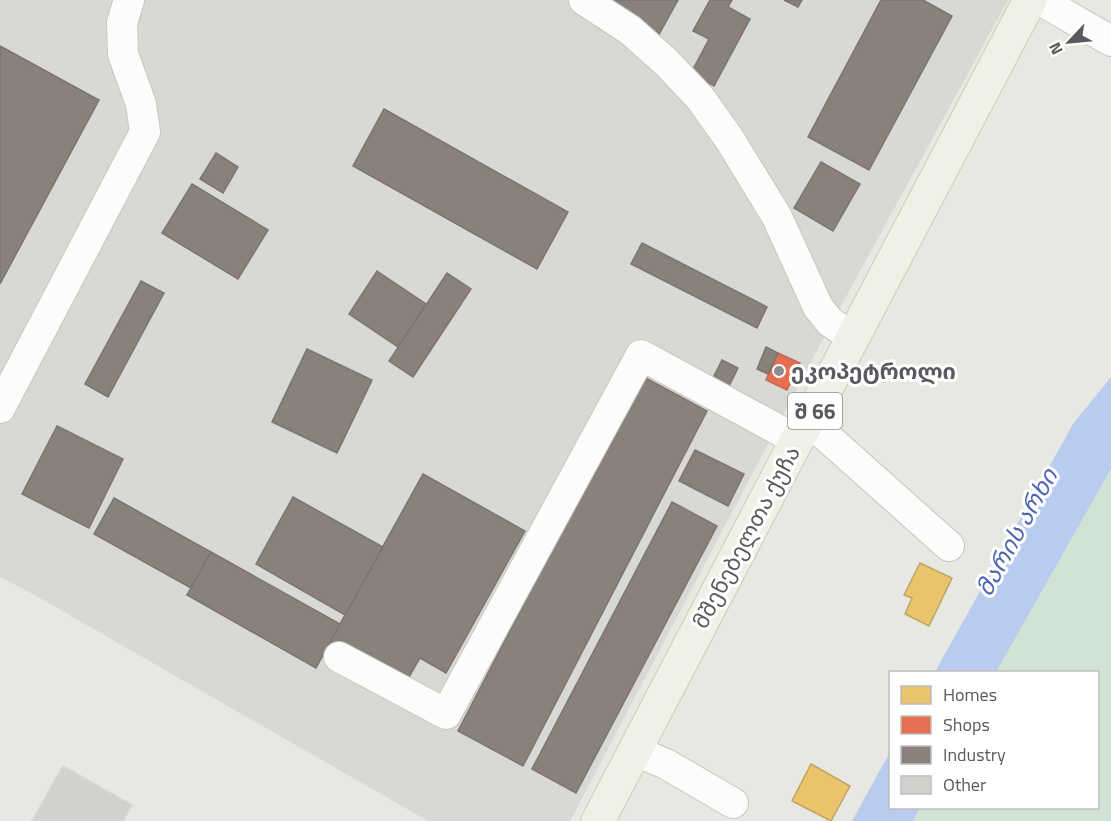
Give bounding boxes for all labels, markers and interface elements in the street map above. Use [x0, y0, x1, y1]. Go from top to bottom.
north arrow [1039, 12, 1099, 72]
text: N [1042, 38, 1069, 59]
place label: ეკოპეტროლი [791, 354, 956, 388]
marker: ეკოპეტროლი [772, 364, 786, 378]
road number: შ 66 [788, 393, 842, 429]
street label: მშენებელთა ქუჩა [683, 440, 809, 634]
water label: მარის არხი [966, 460, 1067, 602]
legend [889, 671, 1099, 809]
text: Homes [943, 681, 997, 708]
text: Shops [943, 711, 990, 738]
text: Industry [943, 741, 1006, 768]
text: Other [943, 771, 986, 798]

